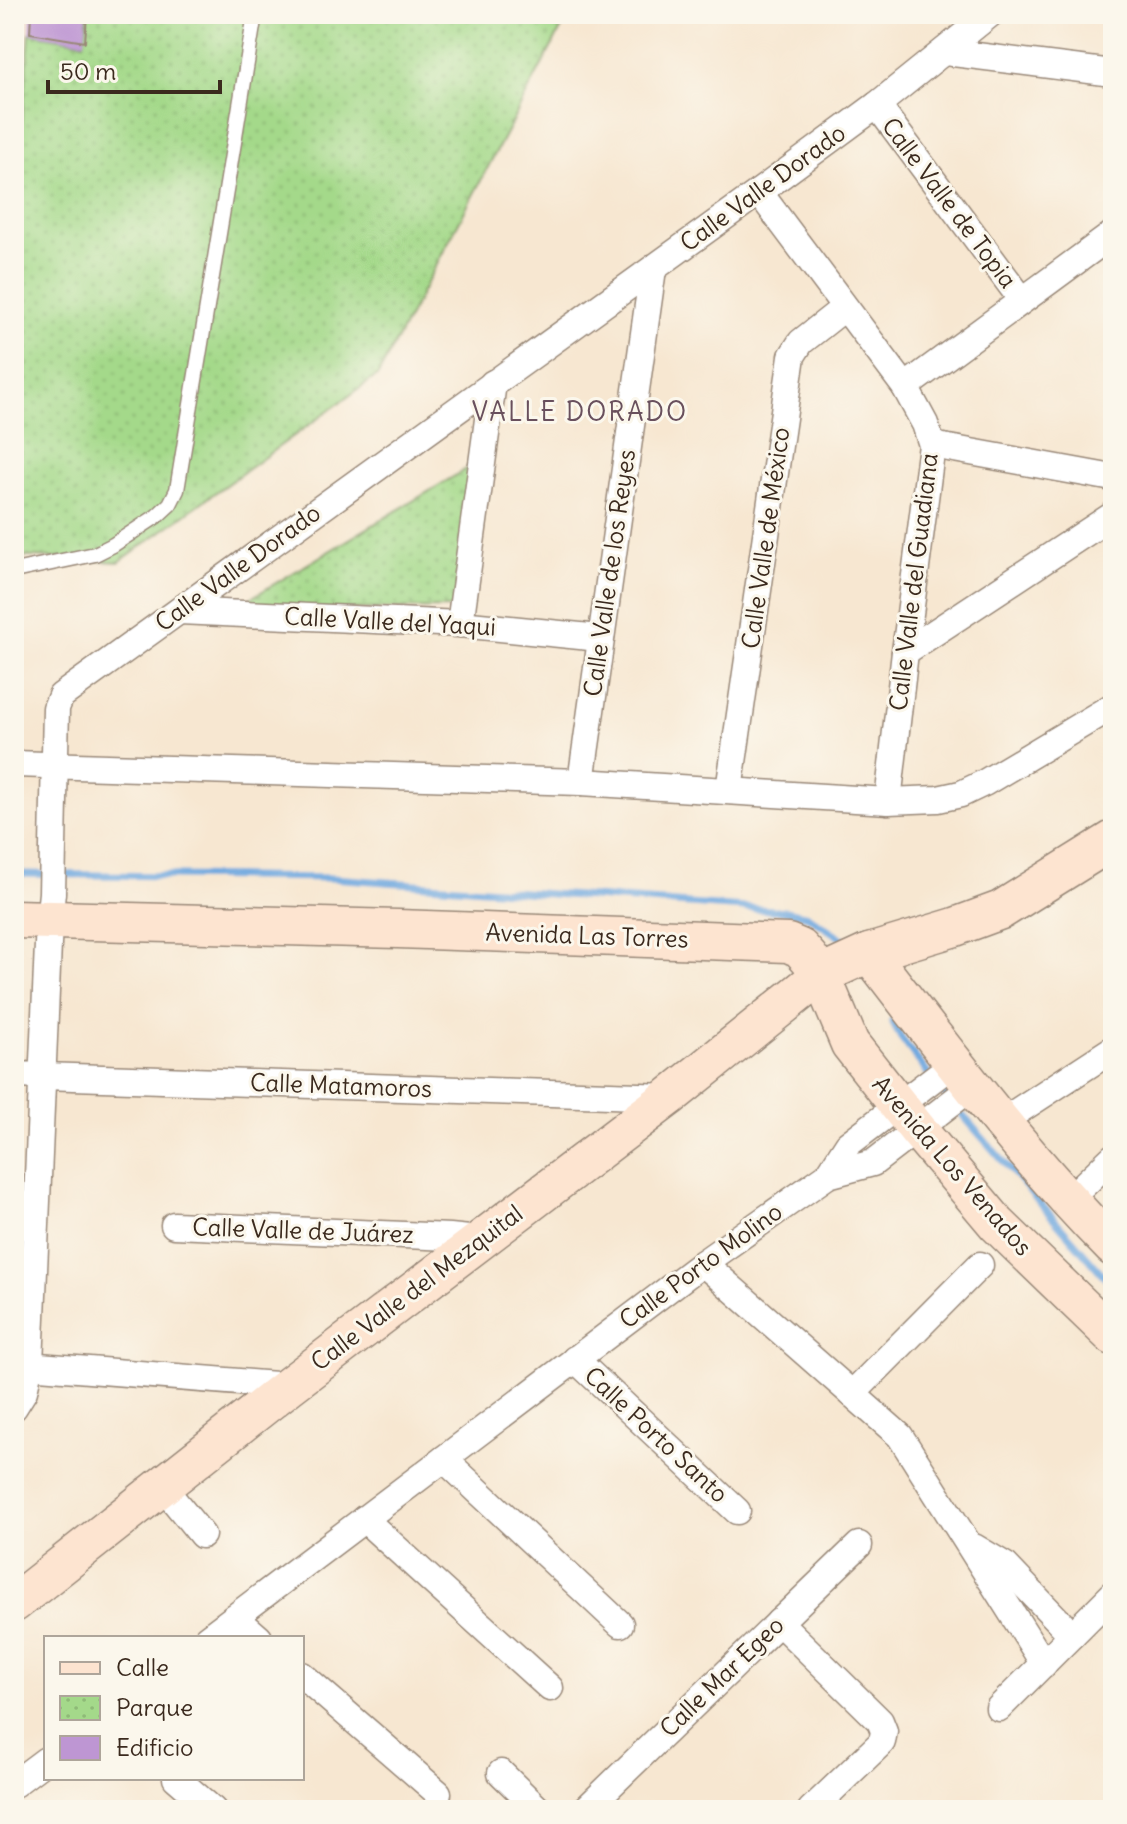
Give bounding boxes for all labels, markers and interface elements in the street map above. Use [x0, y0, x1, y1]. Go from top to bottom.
scale bar [48, 44, 220, 94]
text: 50 m [60, 56, 116, 86]
street label: Calle Valle de Topia [876, 111, 1024, 294]
street label: Calle Valle Dorado [674, 117, 851, 257]
district label: VALLE DORADO [472, 395, 688, 428]
street label: Calle Valle de México [735, 425, 795, 651]
street label: Calle Valle de los Reyes [577, 447, 641, 698]
street label: Calle Valle del Guadiana [882, 451, 944, 712]
street label: Calle Valle Dorado [149, 497, 326, 637]
street label: Calle Valle del Yaqui [284, 600, 497, 642]
street label: Avenida Las Torres [485, 916, 689, 954]
street label: Calle Matamoros [250, 1067, 433, 1103]
street label: Avenida Los Venados [866, 1069, 1039, 1261]
street label: Calle Porto Molino [613, 1196, 788, 1334]
street label: Calle Valle del Mezquital [305, 1198, 528, 1377]
street label: Calle Valle de Juárez [192, 1211, 414, 1249]
street label: Calle Porto Santo [579, 1360, 735, 1508]
street label: Calle Mar Egeo [653, 1610, 790, 1743]
legend [44, 1636, 304, 1780]
text: Calle [116, 1652, 169, 1682]
text: Parque [116, 1692, 193, 1722]
text: Edificio [116, 1732, 194, 1762]

